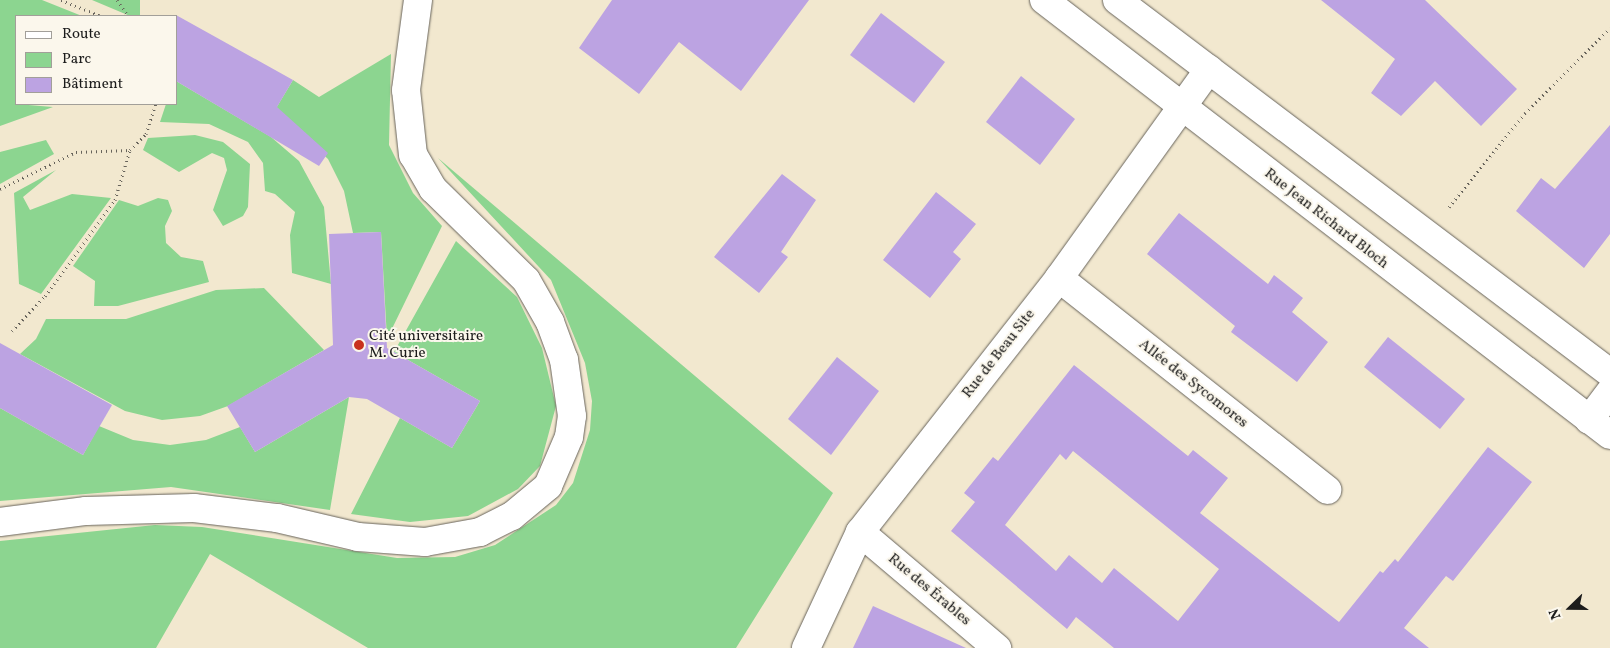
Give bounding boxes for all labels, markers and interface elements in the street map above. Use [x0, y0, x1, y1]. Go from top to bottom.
legend [15, 15, 178, 105]
text: Route [62, 24, 101, 45]
text: Parc [62, 49, 91, 70]
text: Bâtiment [62, 74, 123, 95]
street label: Rue Jean Richard Bloch [1260, 165, 1392, 273]
street label: Rue de Beau Site [959, 306, 1039, 402]
place label: Cité universitaire M. Curie [369, 327, 483, 362]
street label: Allée des Sycomores [1135, 336, 1251, 432]
marker: Cité universitaire M. Curie [353, 339, 365, 351]
street label: Rue des Érables [884, 550, 974, 630]
north arrow [1545, 583, 1595, 633]
text: N [1545, 606, 1566, 622]

